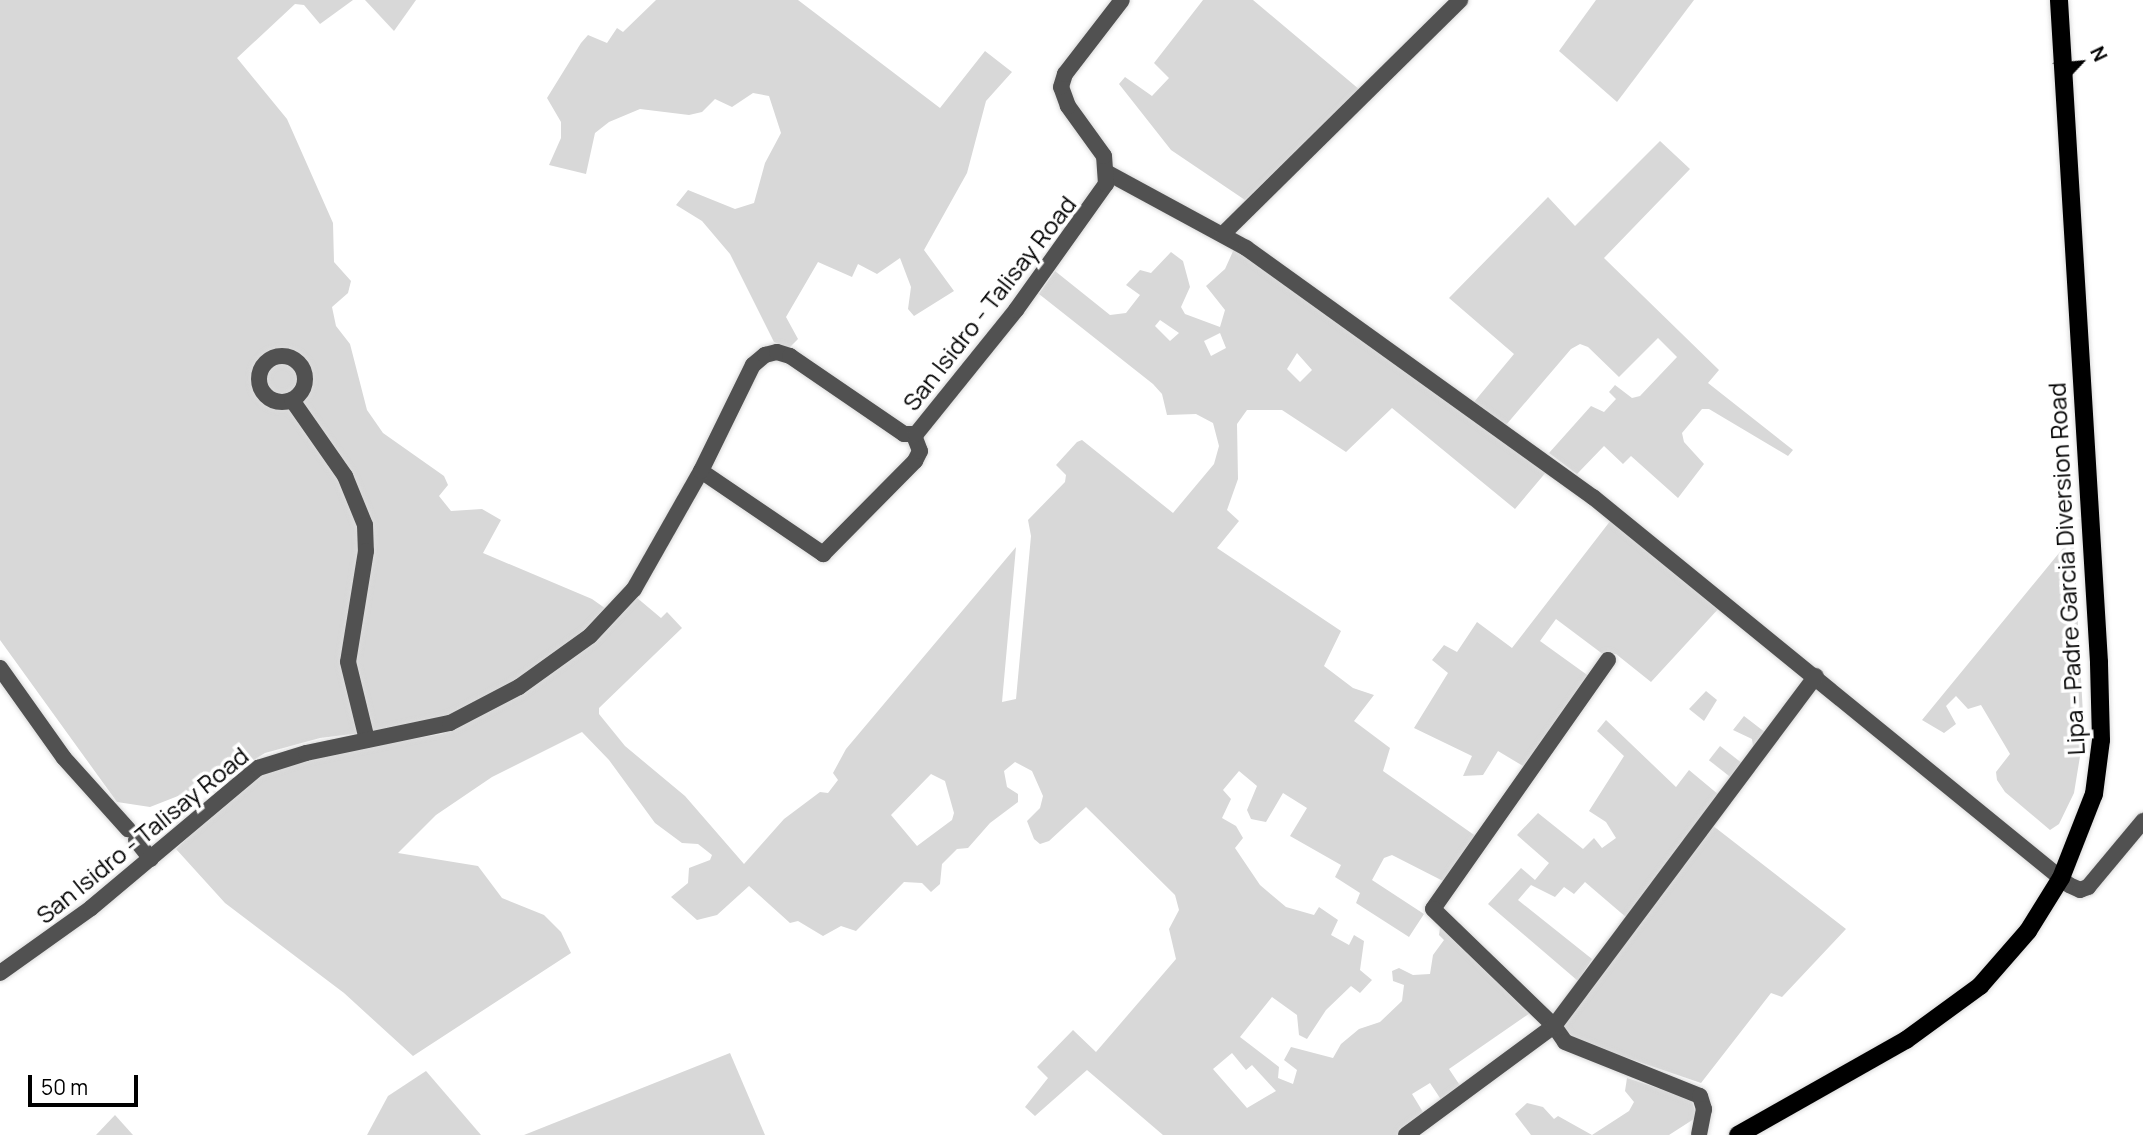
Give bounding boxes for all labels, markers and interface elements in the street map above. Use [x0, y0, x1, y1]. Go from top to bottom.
north arrow [2045, 28, 2115, 98]
text: N [2084, 42, 2114, 66]
street label: San Isidro - Talisay Road [896, 190, 1082, 416]
street label: Lipa - Padre Garcia Diversion Road [2042, 382, 2090, 756]
street label: San Isidro - Talisay Road [30, 741, 254, 929]
scale bar [32, 1062, 142, 1106]
text: 50 m [41, 1073, 88, 1101]

